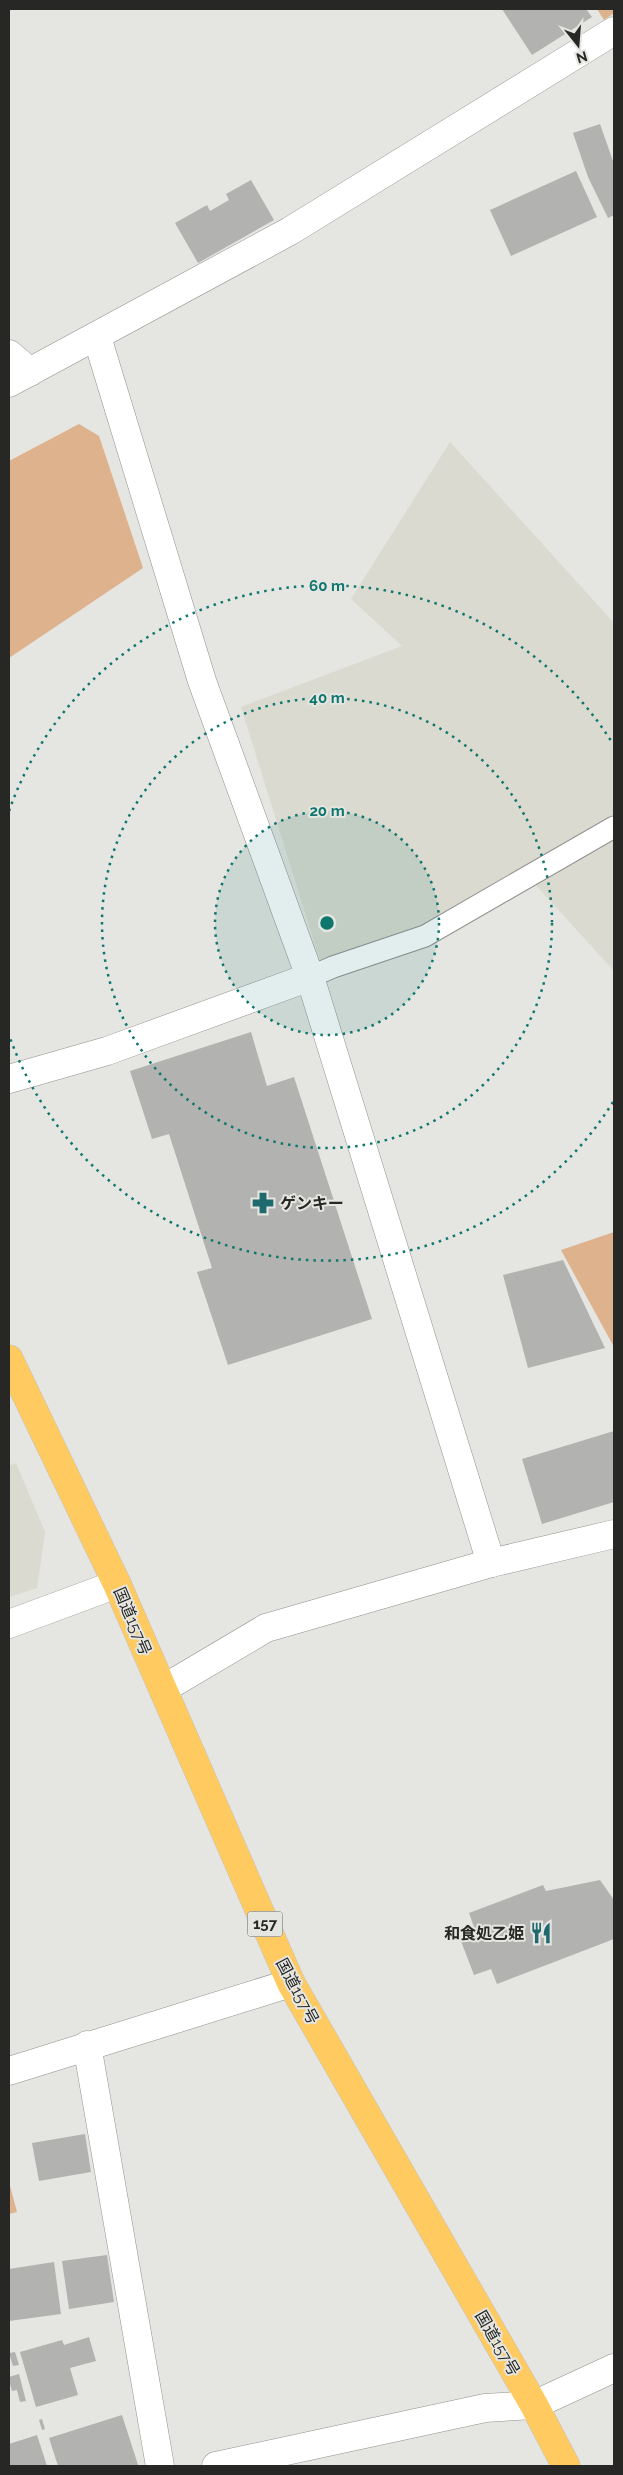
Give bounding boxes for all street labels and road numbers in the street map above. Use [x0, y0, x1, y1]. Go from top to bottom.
street label: 国道157号 [110, 1584, 155, 1658]
road number: 157 [248, 1912, 282, 1936]
street label: 国道157号 [272, 1955, 323, 2028]
street label: 国道157号 [471, 2307, 524, 2379]

